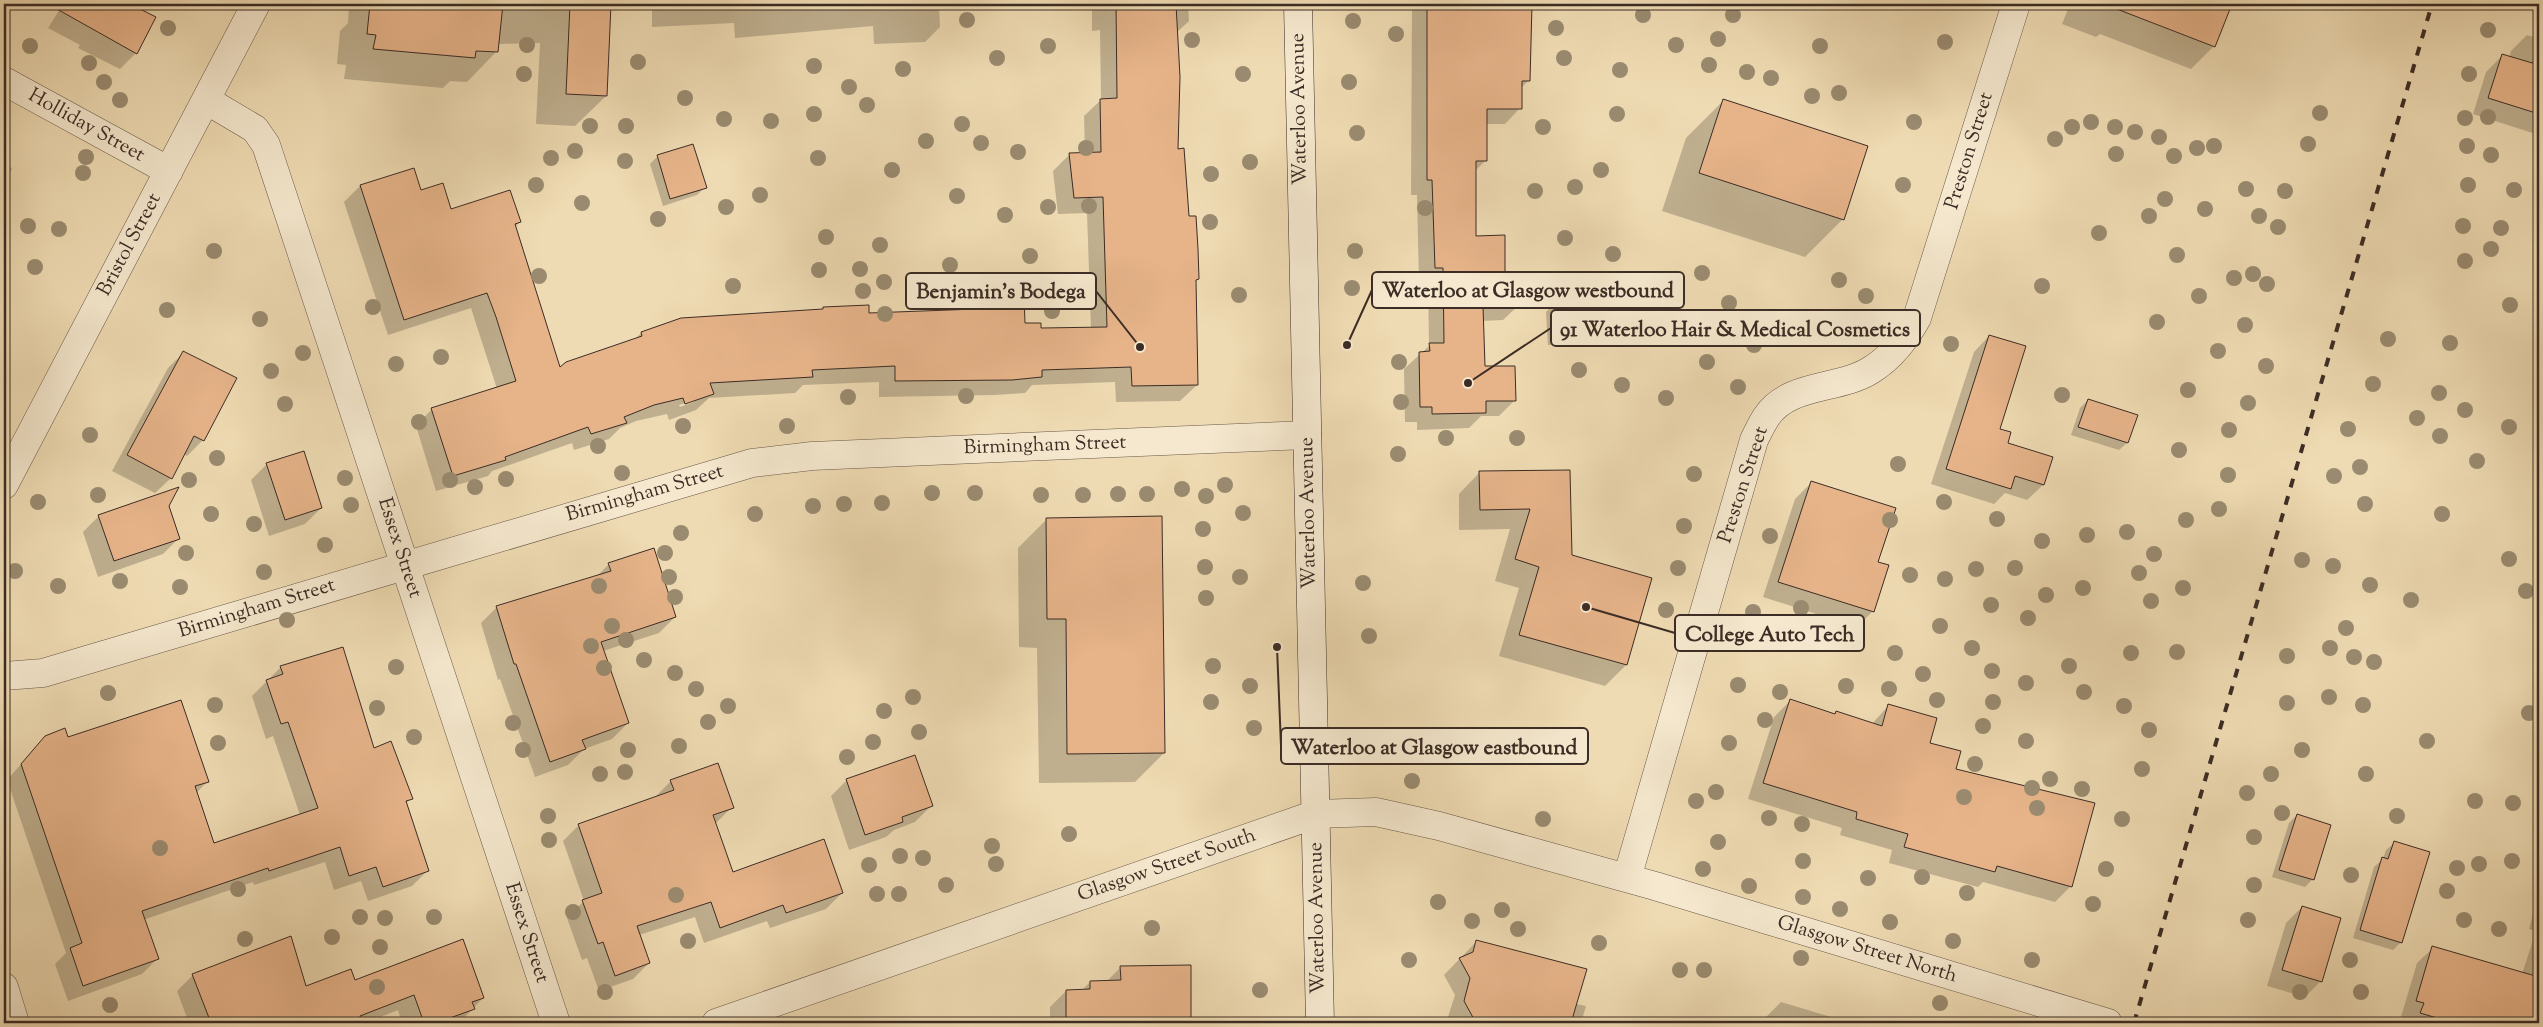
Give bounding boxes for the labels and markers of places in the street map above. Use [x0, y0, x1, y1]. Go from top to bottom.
callout: Waterloo at Glasgow westbound [1372, 272, 1684, 308]
callout: Benjamin's Bodega [906, 273, 1096, 309]
callout: 91 Waterloo Hair & Medical Cosmetics [1551, 310, 1920, 346]
callout: College Auto Tech [1675, 615, 1864, 651]
callout: Waterloo at Glasgow eastbound [1281, 728, 1588, 764]

